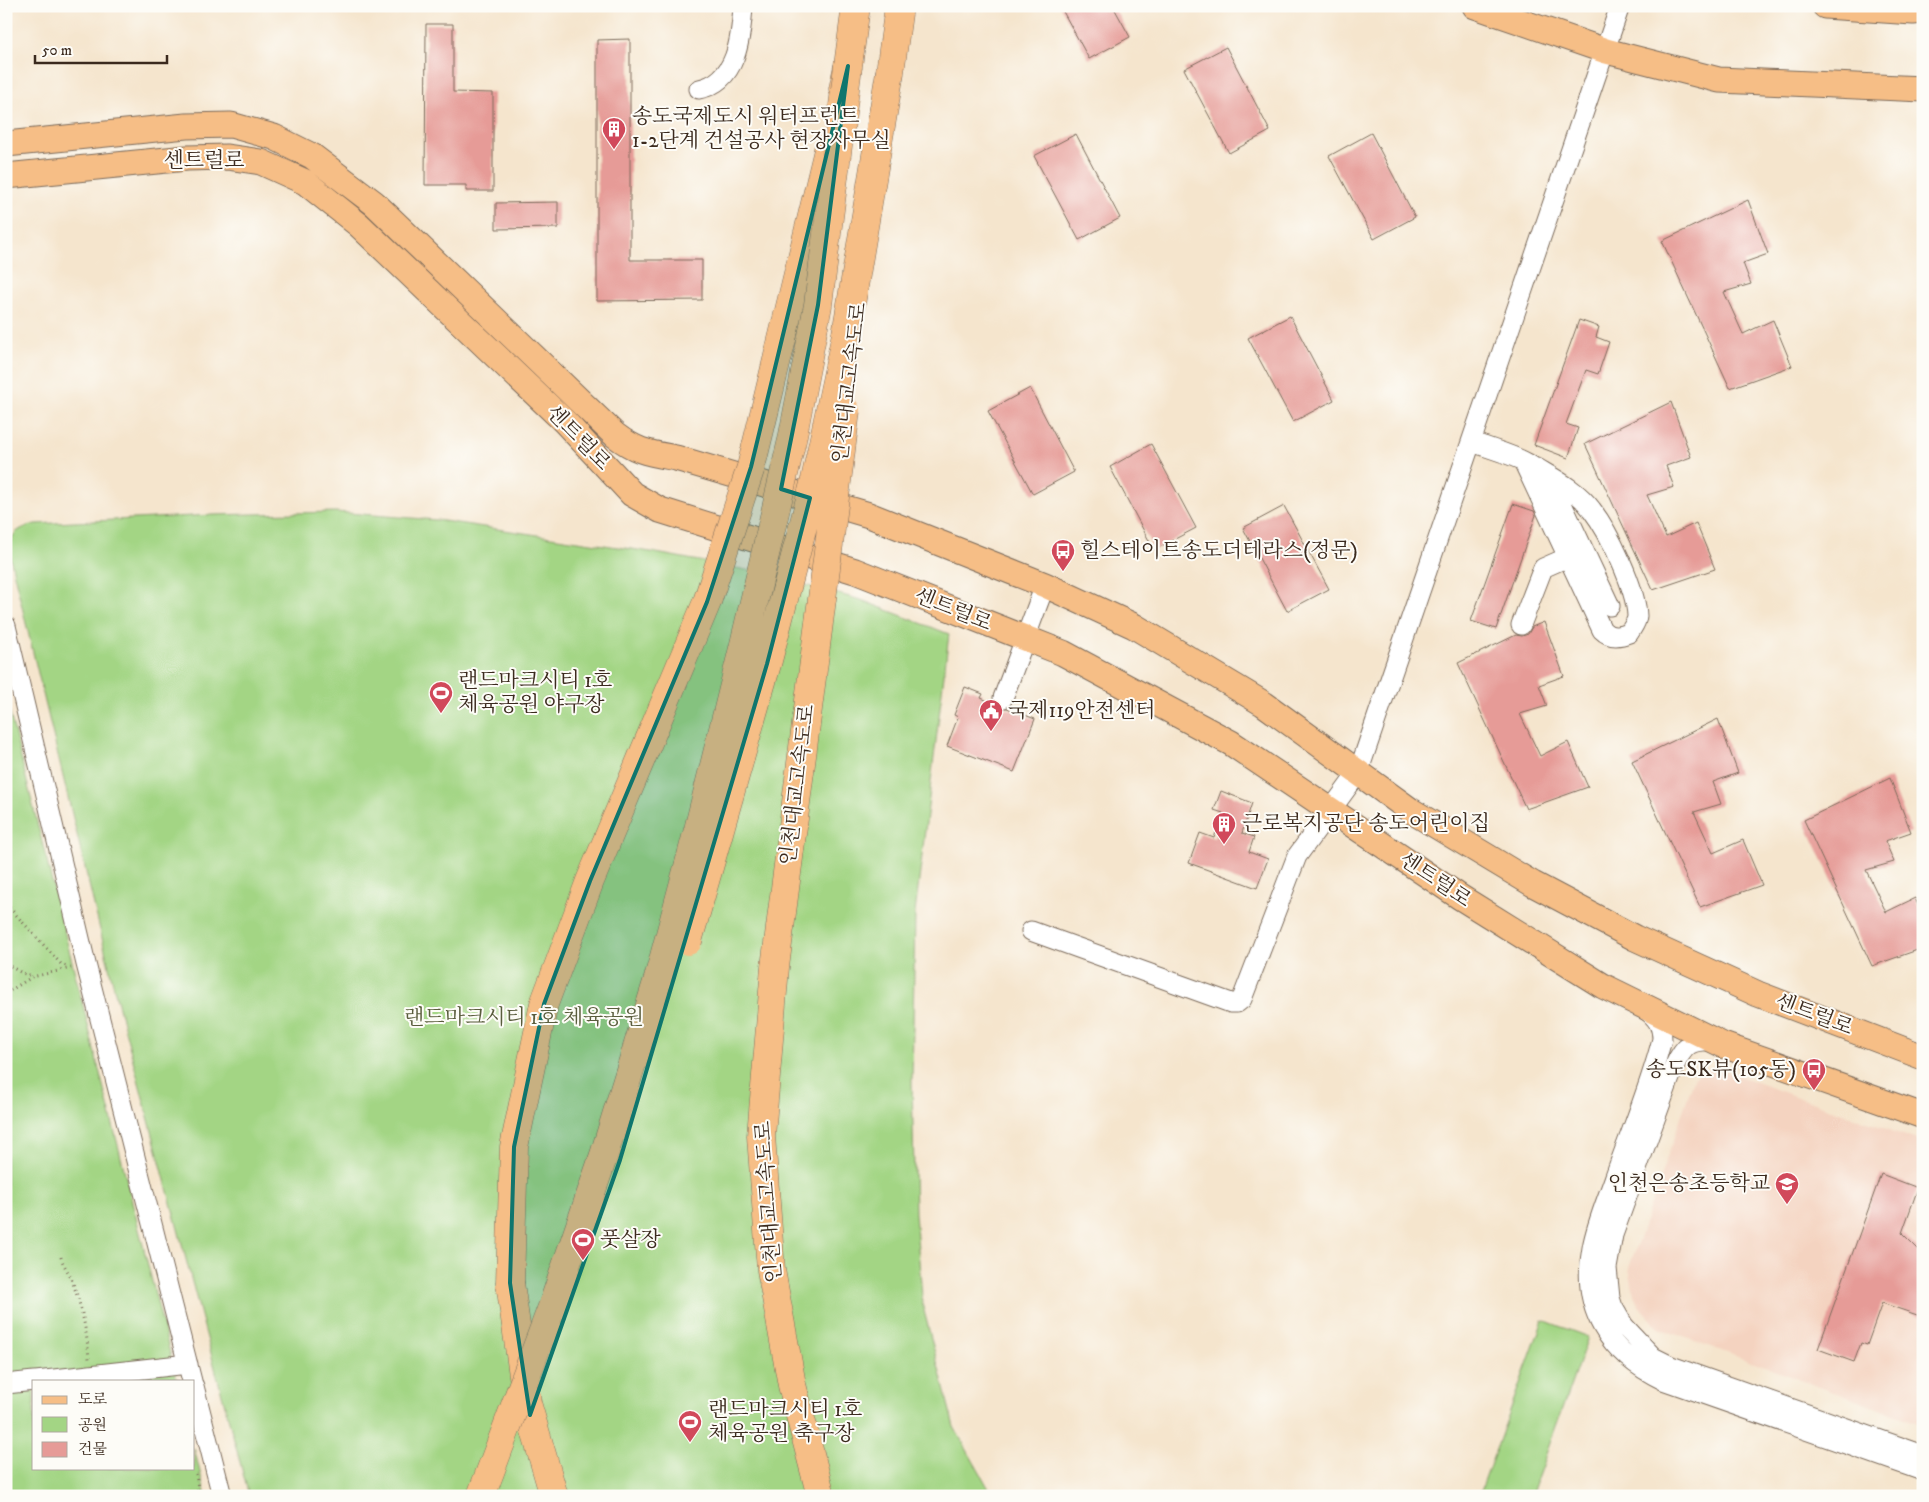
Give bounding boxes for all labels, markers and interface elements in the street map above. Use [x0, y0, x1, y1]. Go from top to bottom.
scale bar [35, 32, 168, 64]
text: 50 m [42, 41, 72, 60]
place label: 송도국제도시 워터프런트 1-2단계 건설공사 현장사무실 [632, 104, 891, 154]
building icon: 송도국제도시 워터프런트 1-2단계 건설공사 현장사무실 [601, 116, 627, 150]
street label: 센트럴로 [163, 148, 245, 174]
street label: 인천대교고속도로 [827, 301, 873, 465]
street label: 센트럴로 [540, 400, 616, 476]
bus stop icon: 힐스테이트송도더테라스(정문) [1050, 538, 1076, 572]
place label: 힐스테이트송도더테라스(정문) [1080, 538, 1358, 564]
street label: 센트럴로 [911, 583, 995, 637]
place label: 랜드마크시티 1호 체육공원 야구장 [458, 668, 612, 718]
sports icon: 랜드마크시티 1호 체육공원 야구장 [428, 680, 454, 714]
public building icon: 국제119안전센터 [978, 698, 1004, 732]
place label: 국제119안전센터 [1008, 698, 1156, 724]
street label: 인천대교고속도로 [775, 703, 821, 867]
building icon: 근로복지공단 송도어린이집 [1211, 811, 1237, 845]
place label: 근로복지공단 송도어린이집 [1242, 811, 1490, 837]
street label: 센트럴로 [1394, 847, 1476, 913]
street label: 센트럴로 [1771, 988, 1857, 1042]
park label: 랜드마크시티 1호 체육공원 [404, 1005, 644, 1031]
place label: 송도SK뷰(105동) [1646, 1057, 1796, 1083]
bus stop icon: 송도SK뷰(105동) [1801, 1057, 1827, 1091]
street label: 인천대교고속도로 [750, 1120, 788, 1284]
place label: 인천은송초등학교 [1608, 1171, 1770, 1197]
school or university icon: 인천은송초등학교 [1774, 1171, 1800, 1205]
sports icon: 풋살장 [570, 1227, 596, 1261]
place label: 풋살장 [600, 1227, 662, 1253]
legend [32, 1380, 195, 1470]
text: 도로 [78, 1390, 107, 1409]
place label: 랜드마크시티 1호 체육공원 축구장 [708, 1397, 862, 1447]
sports icon: 랜드마크시티 1호 체육공원 축구장 [677, 1409, 703, 1443]
text: 공원 [78, 1416, 107, 1435]
text: 건물 [78, 1440, 107, 1459]

